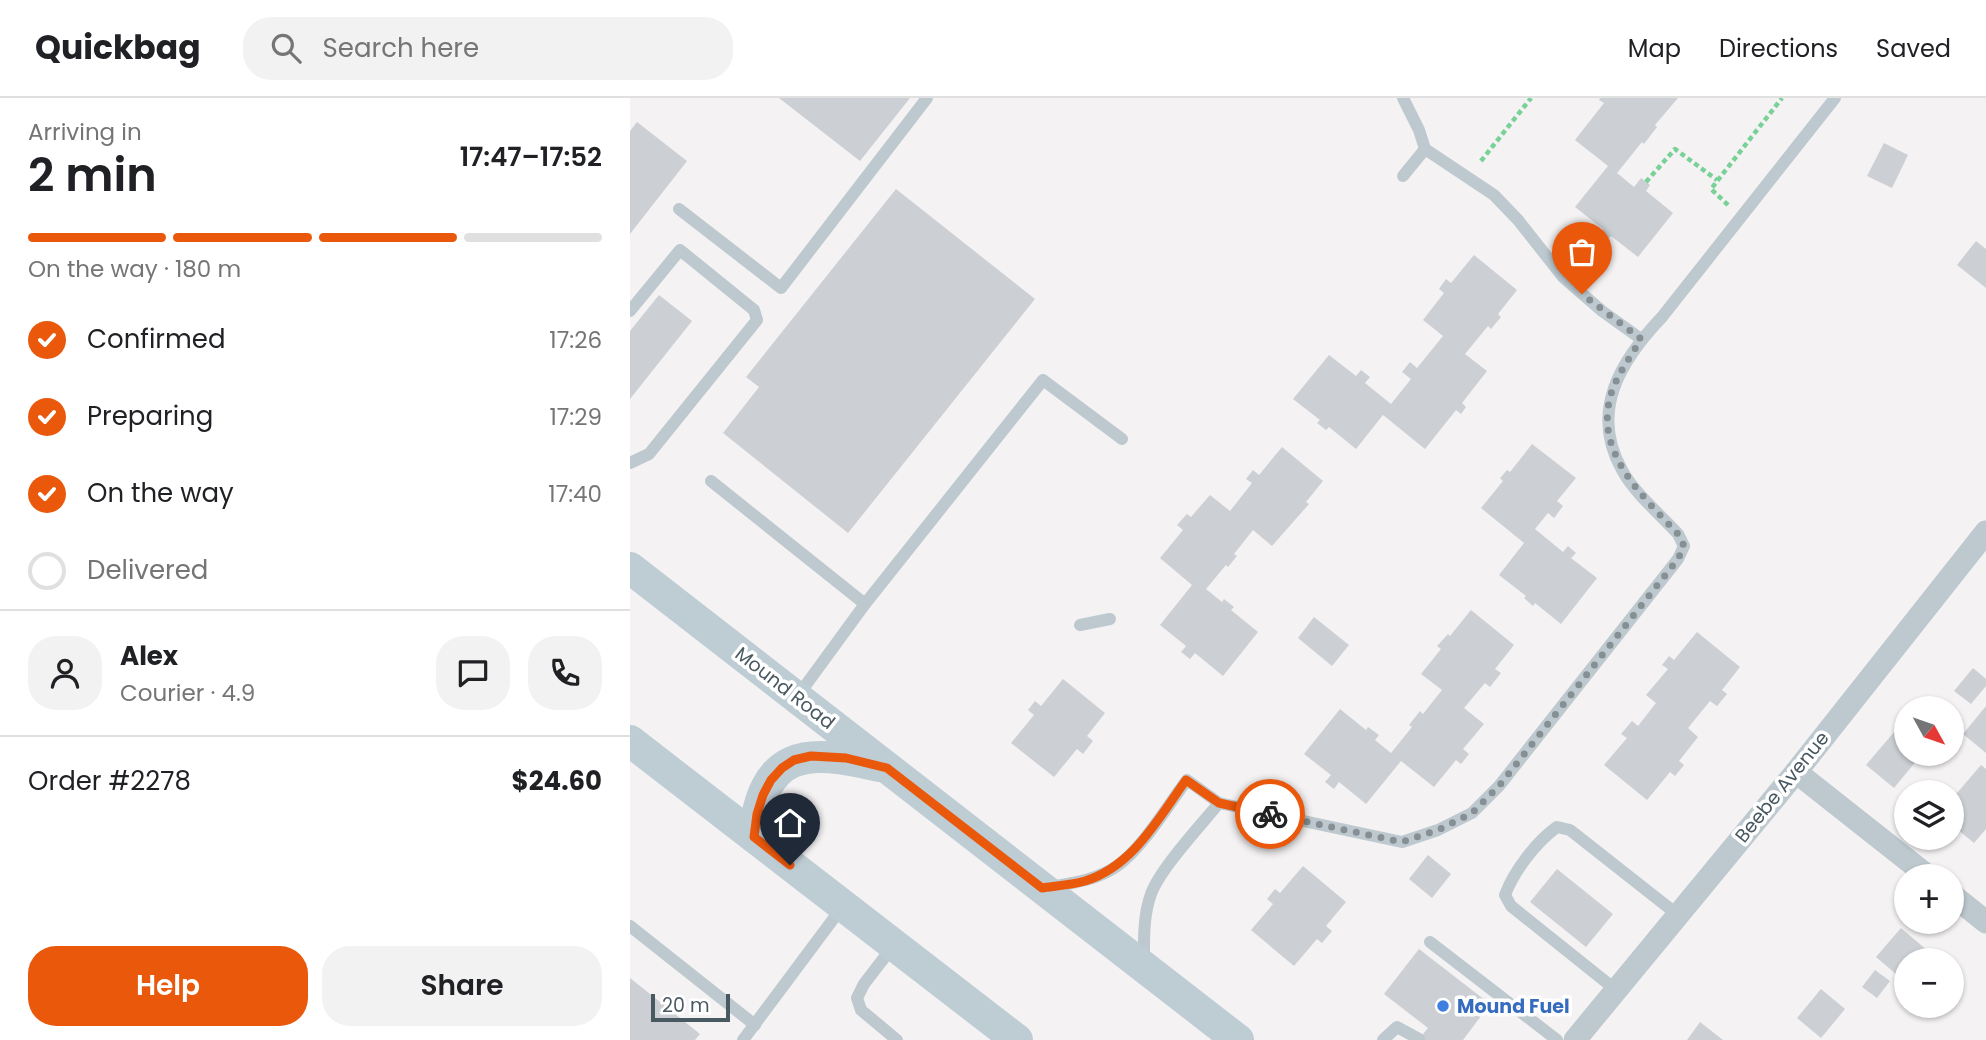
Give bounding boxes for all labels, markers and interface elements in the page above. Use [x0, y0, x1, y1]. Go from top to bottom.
search box [243, 17, 733, 80]
text: Quickbag [35, 24, 201, 71]
icon: search [267, 29, 305, 67]
text: Search here [323, 30, 479, 66]
text: Map [1628, 32, 1681, 65]
text: Directions [1719, 32, 1838, 65]
text: Saved [1876, 32, 1951, 65]
text: Arriving in [28, 116, 142, 148]
text: 17:47–17:52 [460, 139, 602, 175]
text: 2 min [28, 143, 157, 207]
pin [1552, 222, 1612, 294]
icon: bag [1563, 233, 1601, 271]
text: On the way · 180 m [28, 253, 241, 285]
icon: check [28, 321, 66, 359]
text: Confirmed [87, 321, 225, 357]
text: 17:26 [549, 324, 602, 356]
icon: check [28, 398, 66, 436]
text: Preparing [87, 398, 213, 434]
text: 17:29 [549, 401, 602, 433]
icon: check [28, 475, 66, 513]
text: On the way [87, 475, 234, 511]
text: 17:40 [548, 478, 602, 510]
text: Delivered [87, 552, 208, 588]
button: person [28, 636, 102, 710]
button: chat [436, 636, 510, 710]
button: phone [528, 636, 602, 710]
text: Alex [120, 638, 178, 674]
street label: Mound Road [729, 640, 841, 736]
text: Courier · 4.9 [120, 677, 255, 709]
north arrow [1894, 696, 1964, 766]
map controls [1894, 696, 1964, 1018]
street label: Beebe Avenue [1729, 726, 1835, 848]
text: Order #2278 [28, 763, 191, 799]
text: $24.60 [512, 763, 602, 799]
courier [1235, 779, 1305, 849]
button: layers [1894, 780, 1964, 850]
pin [760, 793, 820, 865]
icon: bike [1251, 795, 1289, 833]
icon: home [771, 804, 809, 842]
button: + [1894, 864, 1964, 934]
button: Help [28, 946, 308, 1026]
button: Share [322, 946, 602, 1026]
button: − [1894, 948, 1964, 1018]
scale bar [651, 991, 730, 1023]
text: 20 m [662, 992, 710, 1019]
place label: Mound Fuel [1457, 993, 1570, 1020]
marker: Mound Fuel [1435, 998, 1451, 1014]

